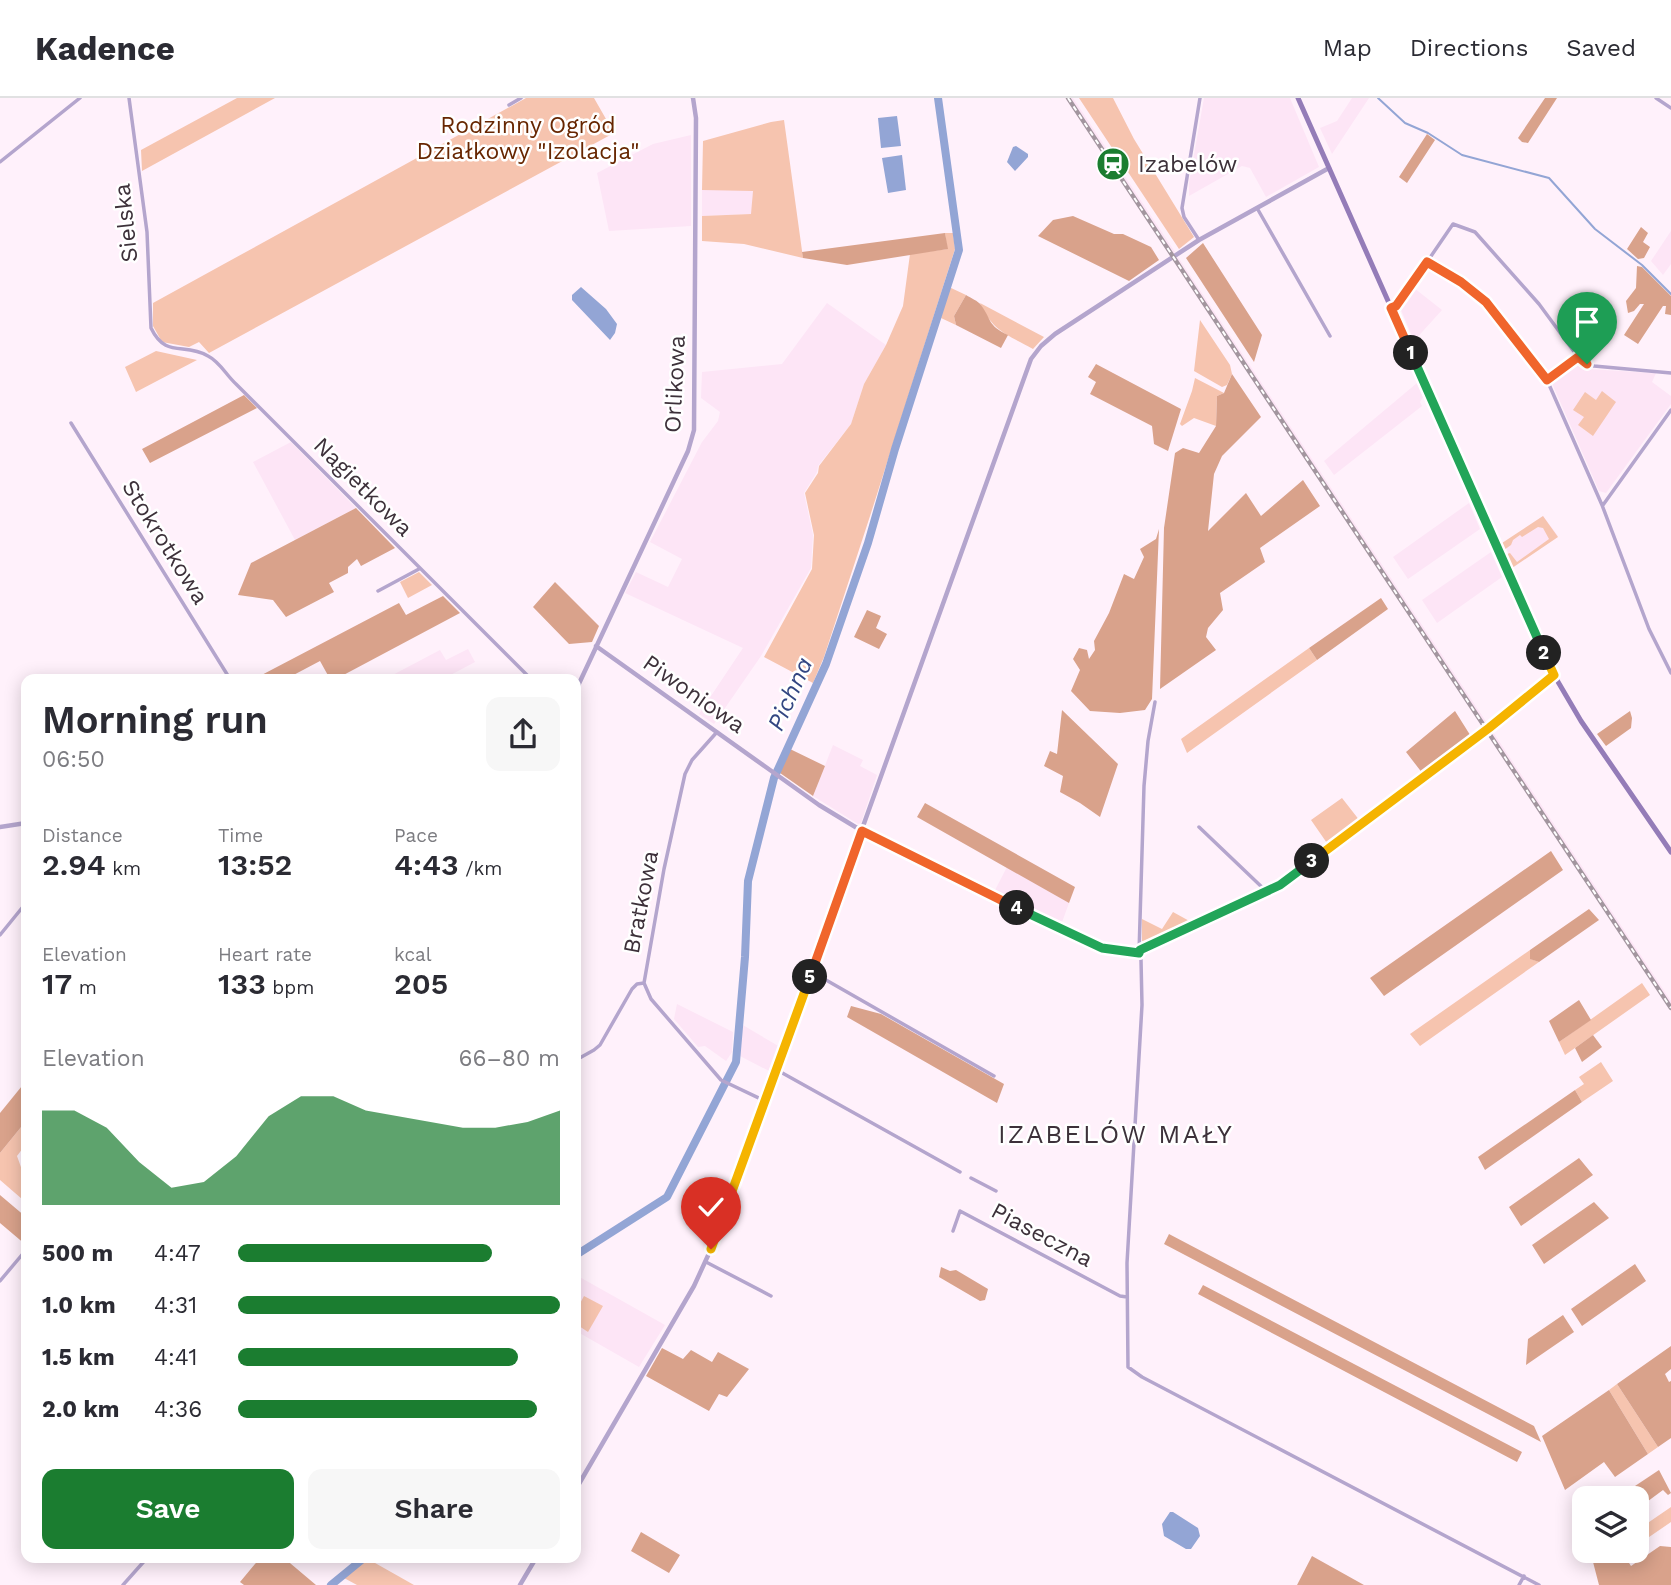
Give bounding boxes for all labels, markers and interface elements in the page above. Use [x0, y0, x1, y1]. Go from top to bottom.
text: Kadence [35, 29, 175, 68]
text: Map [1323, 34, 1372, 62]
text: Directions [1410, 34, 1528, 62]
text: Saved [1566, 34, 1636, 62]
park label: Rodzinny Ogród Działkowy "Izolacja" [417, 112, 639, 165]
station icon: Izabelów [1094, 145, 1132, 183]
place label: Izabelów [1138, 151, 1237, 178]
street label: Sielska [108, 182, 144, 264]
pin [1557, 292, 1617, 364]
icon: arrive [1568, 303, 1606, 341]
street label: Orlikowa [659, 335, 691, 433]
pin: 1 [1394, 336, 1428, 370]
text: 1 [1406, 341, 1415, 364]
street label: Nagietkowa [308, 432, 418, 542]
street label: Stokrotkowa [116, 475, 214, 609]
pin: 2 [1526, 636, 1562, 670]
text: 2 [1538, 641, 1549, 664]
street label: Piwoniowa [638, 649, 750, 739]
water label: Pichna [762, 653, 819, 735]
button: share [486, 697, 560, 771]
text: Morning run [42, 698, 268, 742]
text: 06:50 [42, 746, 105, 773]
text: Distance [42, 824, 123, 847]
text: Time [218, 824, 263, 847]
text: Pace [394, 824, 438, 847]
pin: 3 [1294, 844, 1330, 878]
text: 2.94 [42, 847, 106, 882]
text: 13:52 [218, 847, 292, 882]
text: 4:43 [394, 847, 459, 882]
street label: Bratkowa [618, 848, 664, 956]
text: 3 [1306, 849, 1317, 872]
text: km [106, 857, 141, 880]
text: /km [459, 857, 502, 880]
pin: 4 [1000, 890, 1034, 926]
text: 4 [1010, 896, 1023, 919]
text: Elevation [42, 943, 127, 966]
text: Heart rate [218, 943, 312, 966]
text: kcal [394, 943, 432, 966]
pin: 5 [792, 960, 828, 994]
text: 5 [804, 965, 815, 988]
text: 17 [42, 966, 72, 1001]
text: 133 [218, 966, 266, 1001]
text: 205 [394, 966, 448, 1001]
text: m [72, 976, 97, 999]
text: bpm [266, 976, 314, 999]
text: Elevation [42, 1045, 145, 1072]
text: 66–80 m [459, 1045, 560, 1072]
district label: IZABELÓW MAŁY [998, 1119, 1234, 1149]
pin [681, 1177, 741, 1249]
icon: check [692, 1188, 730, 1226]
street label: Piaseczna [987, 1197, 1097, 1273]
text: 500 m [42, 1240, 113, 1267]
text: 4:47 [154, 1240, 201, 1267]
text: 1.0 km [42, 1292, 116, 1319]
text: 4:31 [154, 1292, 197, 1319]
text: 1.5 km [42, 1344, 115, 1371]
text: 4:41 [154, 1344, 198, 1371]
text: 2.0 km [42, 1396, 120, 1423]
text: 4:36 [154, 1396, 202, 1423]
button: Save [42, 1469, 294, 1549]
button: Share [308, 1469, 560, 1549]
map controls [1572, 1486, 1649, 1563]
button: layers [1572, 1486, 1649, 1563]

